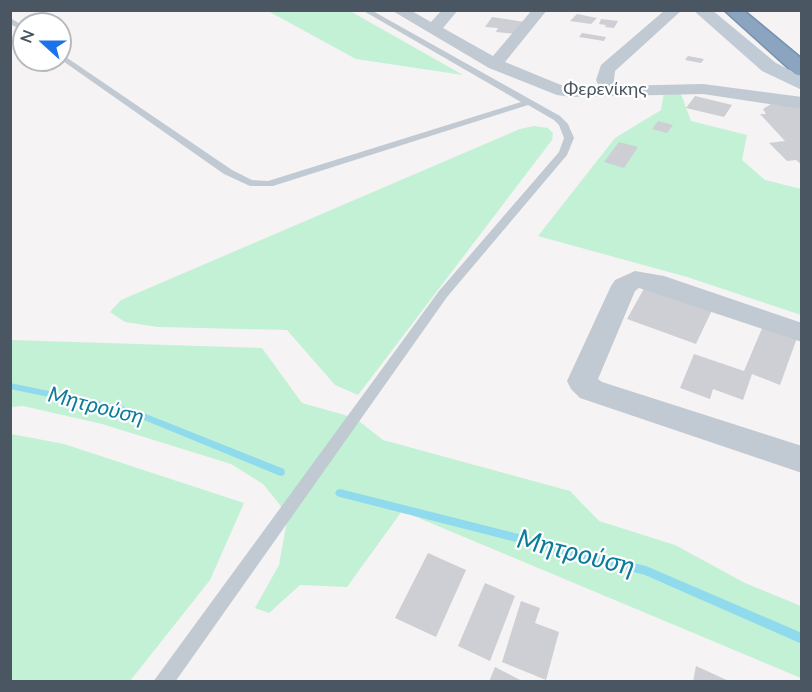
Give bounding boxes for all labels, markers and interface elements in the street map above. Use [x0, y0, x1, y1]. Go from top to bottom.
north arrow [12, 12, 72, 72]
text: N [16, 27, 38, 45]
street label: Φερενίκης [563, 78, 647, 100]
water label: Μητρούση [45, 381, 147, 431]
water label: Μητρούση [514, 523, 638, 583]

